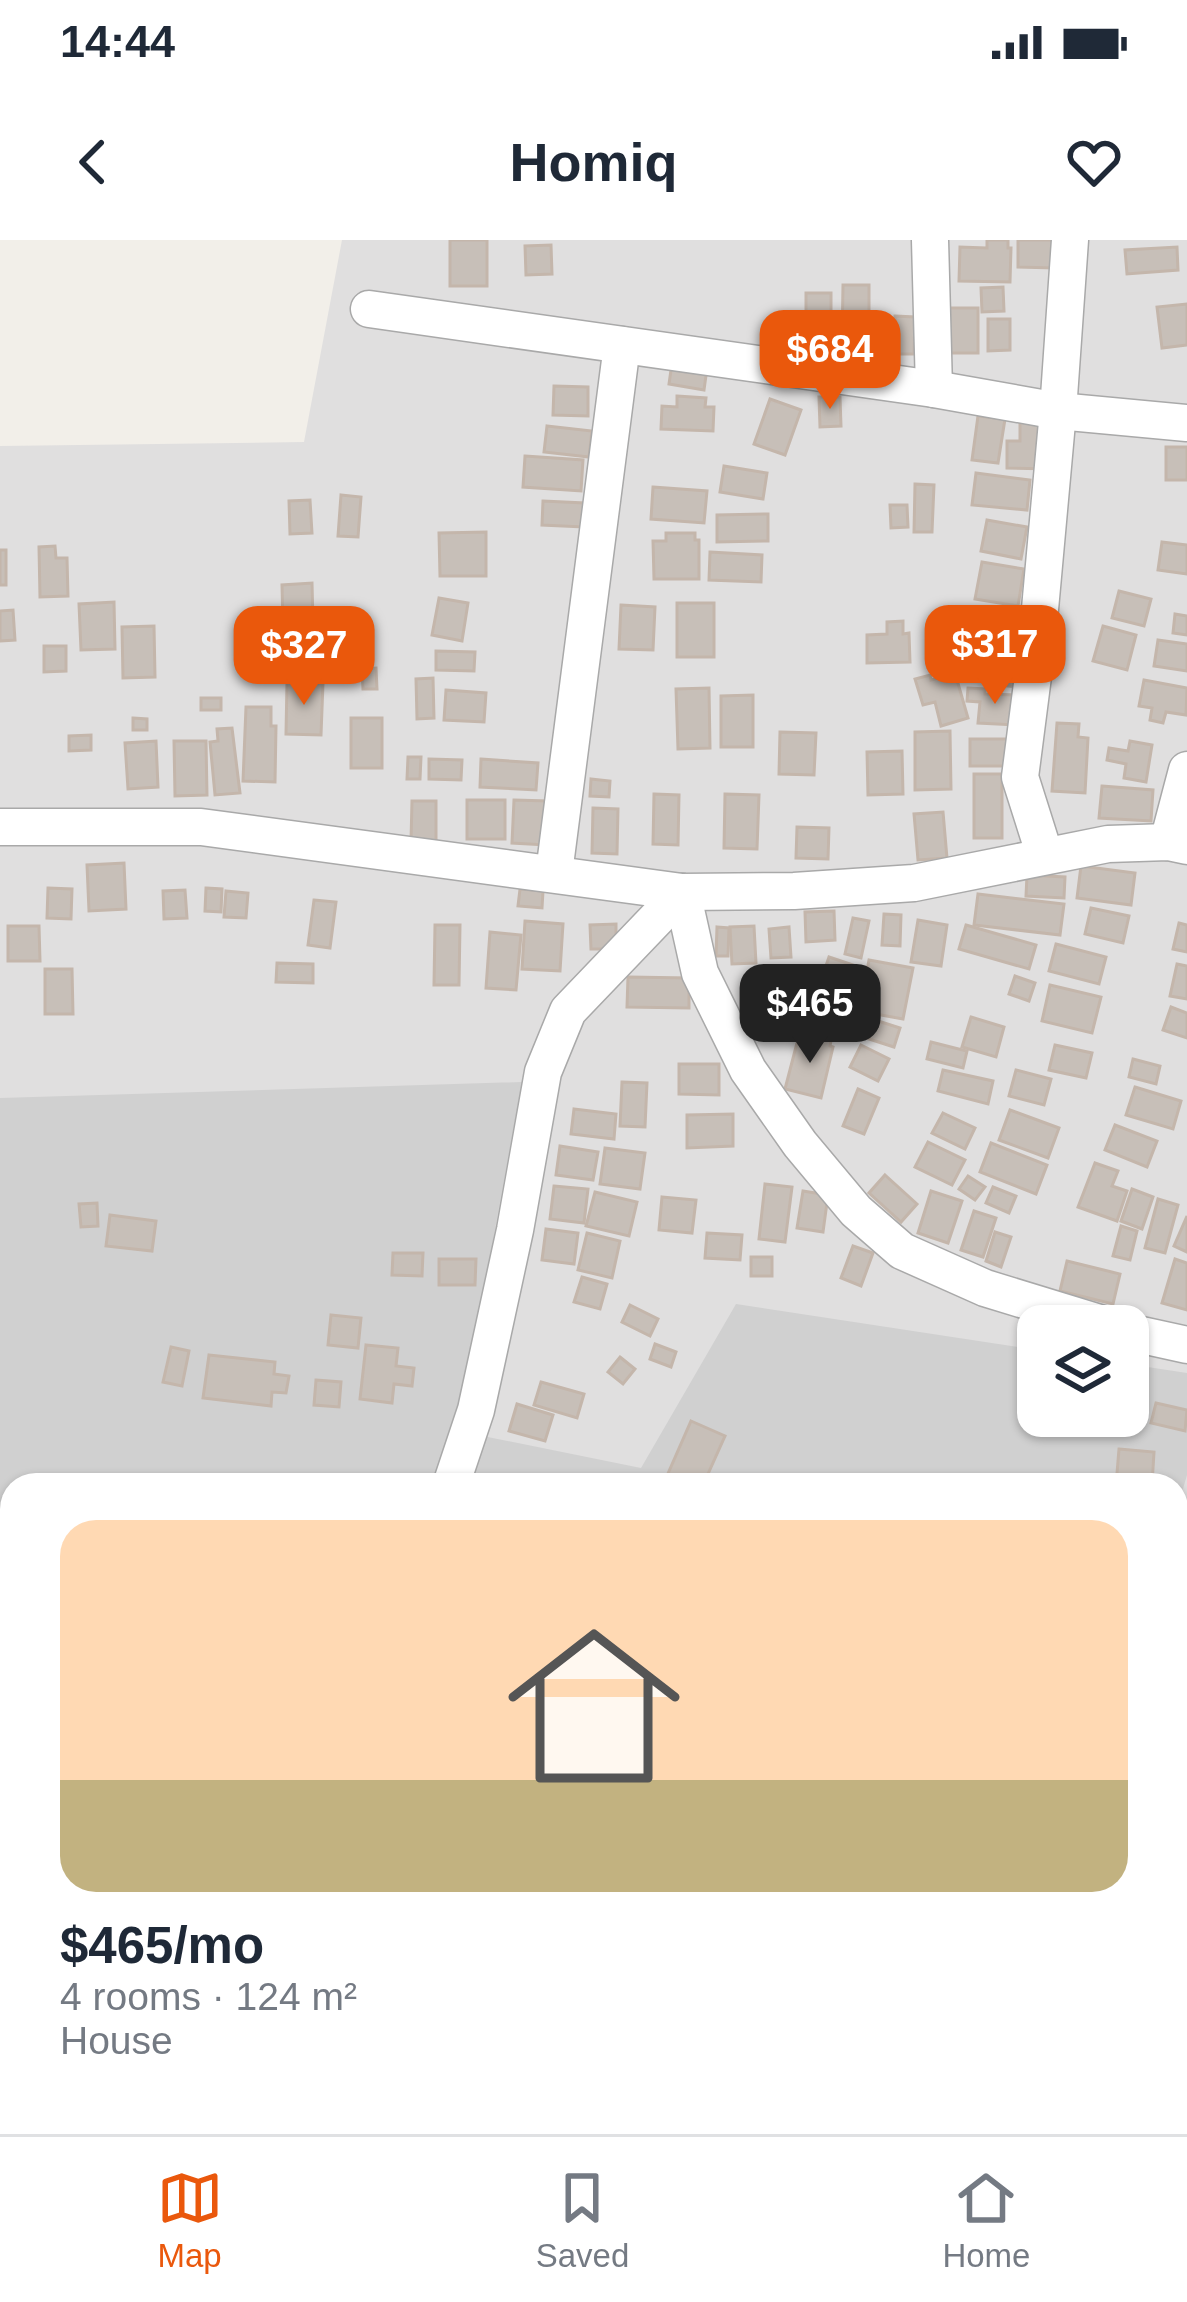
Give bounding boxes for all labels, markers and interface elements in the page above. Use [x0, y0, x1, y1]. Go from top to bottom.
text: 14:44 [60, 16, 175, 67]
icon: back [60, 129, 126, 195]
icon: heart [1061, 129, 1127, 195]
text: Homiq [510, 132, 678, 192]
pin: $684 [759, 310, 901, 412]
text: $684 [787, 327, 873, 370]
pin: $317 [924, 605, 1066, 707]
pin: $327 [233, 606, 375, 708]
text: $317 [952, 622, 1038, 665]
text: $327 [261, 623, 347, 666]
pin: $465 [739, 964, 881, 1066]
text: $465 [767, 981, 853, 1024]
map controls [1017, 1305, 1149, 1437]
button: layers [1017, 1305, 1149, 1437]
icon: home [486, 1598, 702, 1814]
text: $465/mo [60, 1917, 264, 1974]
text: 4 rooms · 124 m² [60, 1975, 357, 2018]
text: House [60, 2019, 173, 2062]
tab: Map [157, 2165, 223, 2275]
tab: Saved [536, 2165, 629, 2275]
tab: Home [942, 2165, 1030, 2275]

